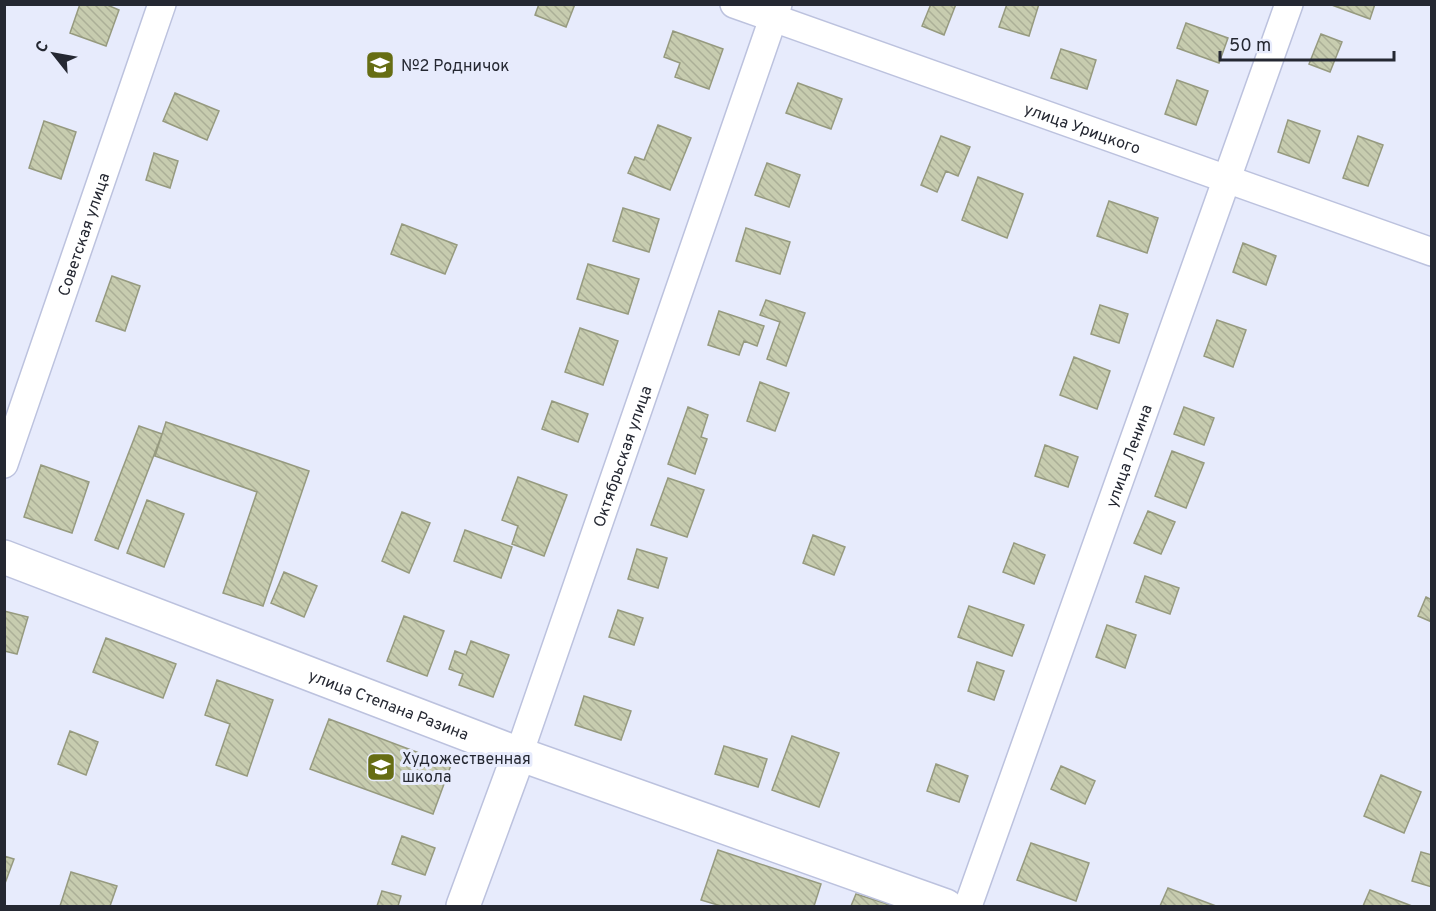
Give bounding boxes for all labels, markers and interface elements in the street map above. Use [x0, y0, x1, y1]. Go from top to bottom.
north arrow [24, 24, 84, 84]
scale bar [1220, 24, 1394, 62]
text: 50 m [1229, 35, 1271, 58]
text: С [32, 38, 54, 57]
school or university icon: №2 Родничок [364, 49, 396, 81]
place label: №2 Родничок [401, 57, 509, 77]
street label: улица Урицкого [1021, 100, 1143, 160]
street label: Советская улица [54, 171, 115, 299]
street label: Октябрьская улица [590, 384, 657, 530]
street label: улица Ленина [1103, 402, 1158, 511]
street label: улица Степана Разина [305, 666, 471, 746]
place label: Художественная школа [402, 750, 531, 788]
school or university icon: Художественная школа [365, 751, 397, 783]

